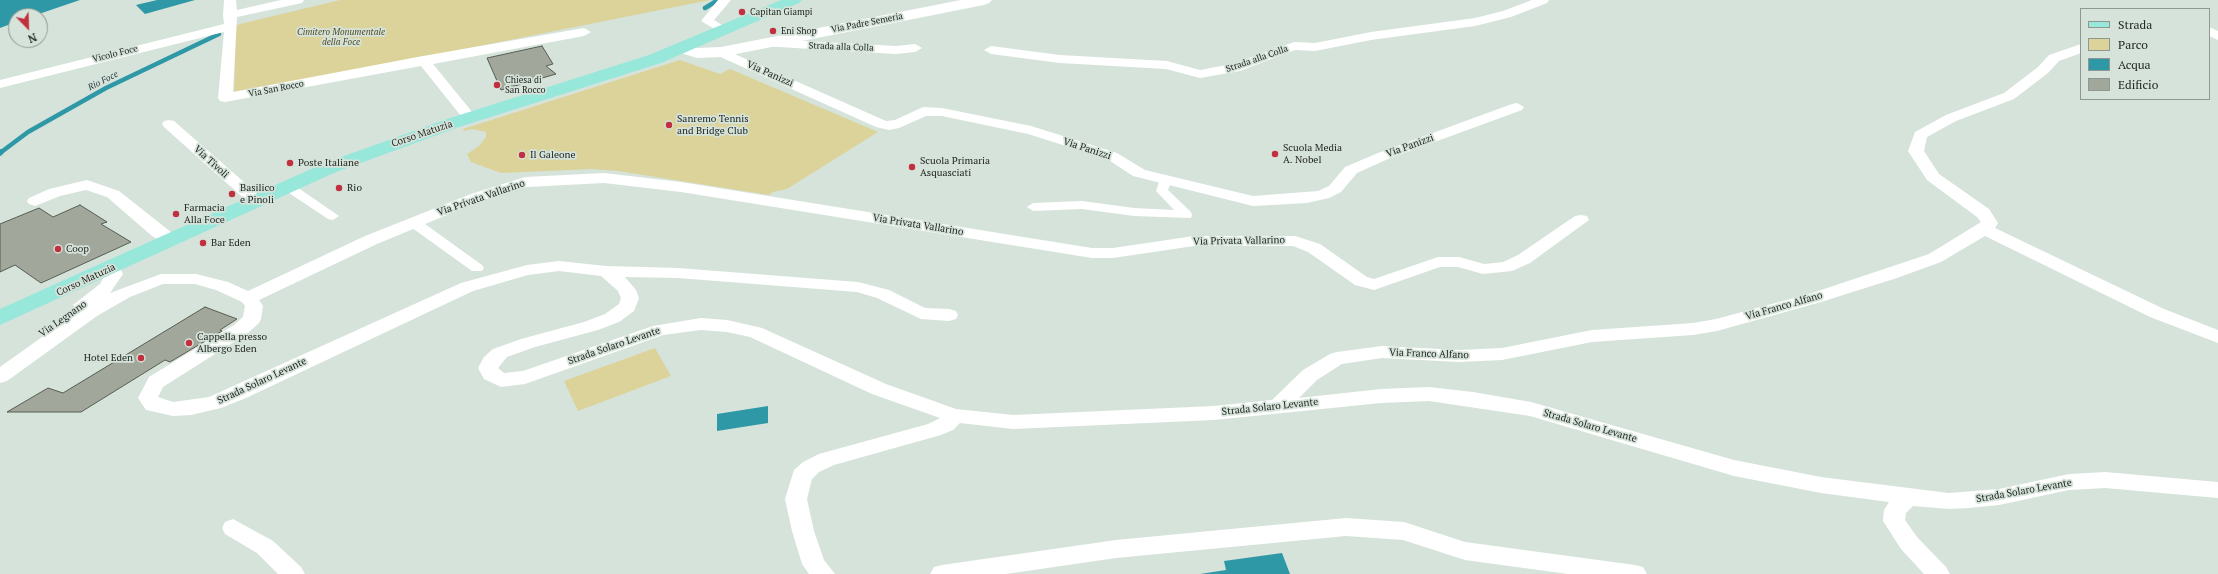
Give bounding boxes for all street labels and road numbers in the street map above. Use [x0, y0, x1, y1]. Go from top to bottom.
street label: Via Padre Semeria [830, 11, 904, 35]
street label: Strada alla Colla [808, 40, 874, 54]
street label: Vicolo Foce [91, 43, 139, 65]
street label: Strada alla Colla [1224, 43, 1290, 75]
street label: Via Panizzi [745, 58, 795, 90]
street label: Via San Rocco [247, 78, 305, 100]
street label: Corso Matuzia [390, 118, 454, 150]
street label: Via Panizzi [1385, 132, 1435, 160]
street label: Via Panizzi [1061, 136, 1113, 162]
street label: Via Tivoli [191, 143, 231, 181]
street label: Via Privata Vallarino [436, 177, 526, 219]
street label: Via Privata Vallarino [872, 212, 964, 238]
street label: Via Privata Vallarino [1193, 234, 1285, 248]
street label: Corso Matuzia [54, 261, 118, 299]
street label: Via Franco Alfano [1744, 289, 1824, 323]
street label: Via Legnano [37, 298, 89, 340]
street label: Strada Solaro Levante [566, 325, 662, 367]
street label: Via Franco Alfano [1389, 347, 1469, 361]
street label: Strada Solaro Levante [216, 355, 308, 407]
street label: Strada Solaro Levante [1221, 396, 1319, 418]
street label: Strada Solaro Levante [1542, 407, 1638, 445]
street label: Strada Solaro Levante [1975, 477, 2073, 505]

